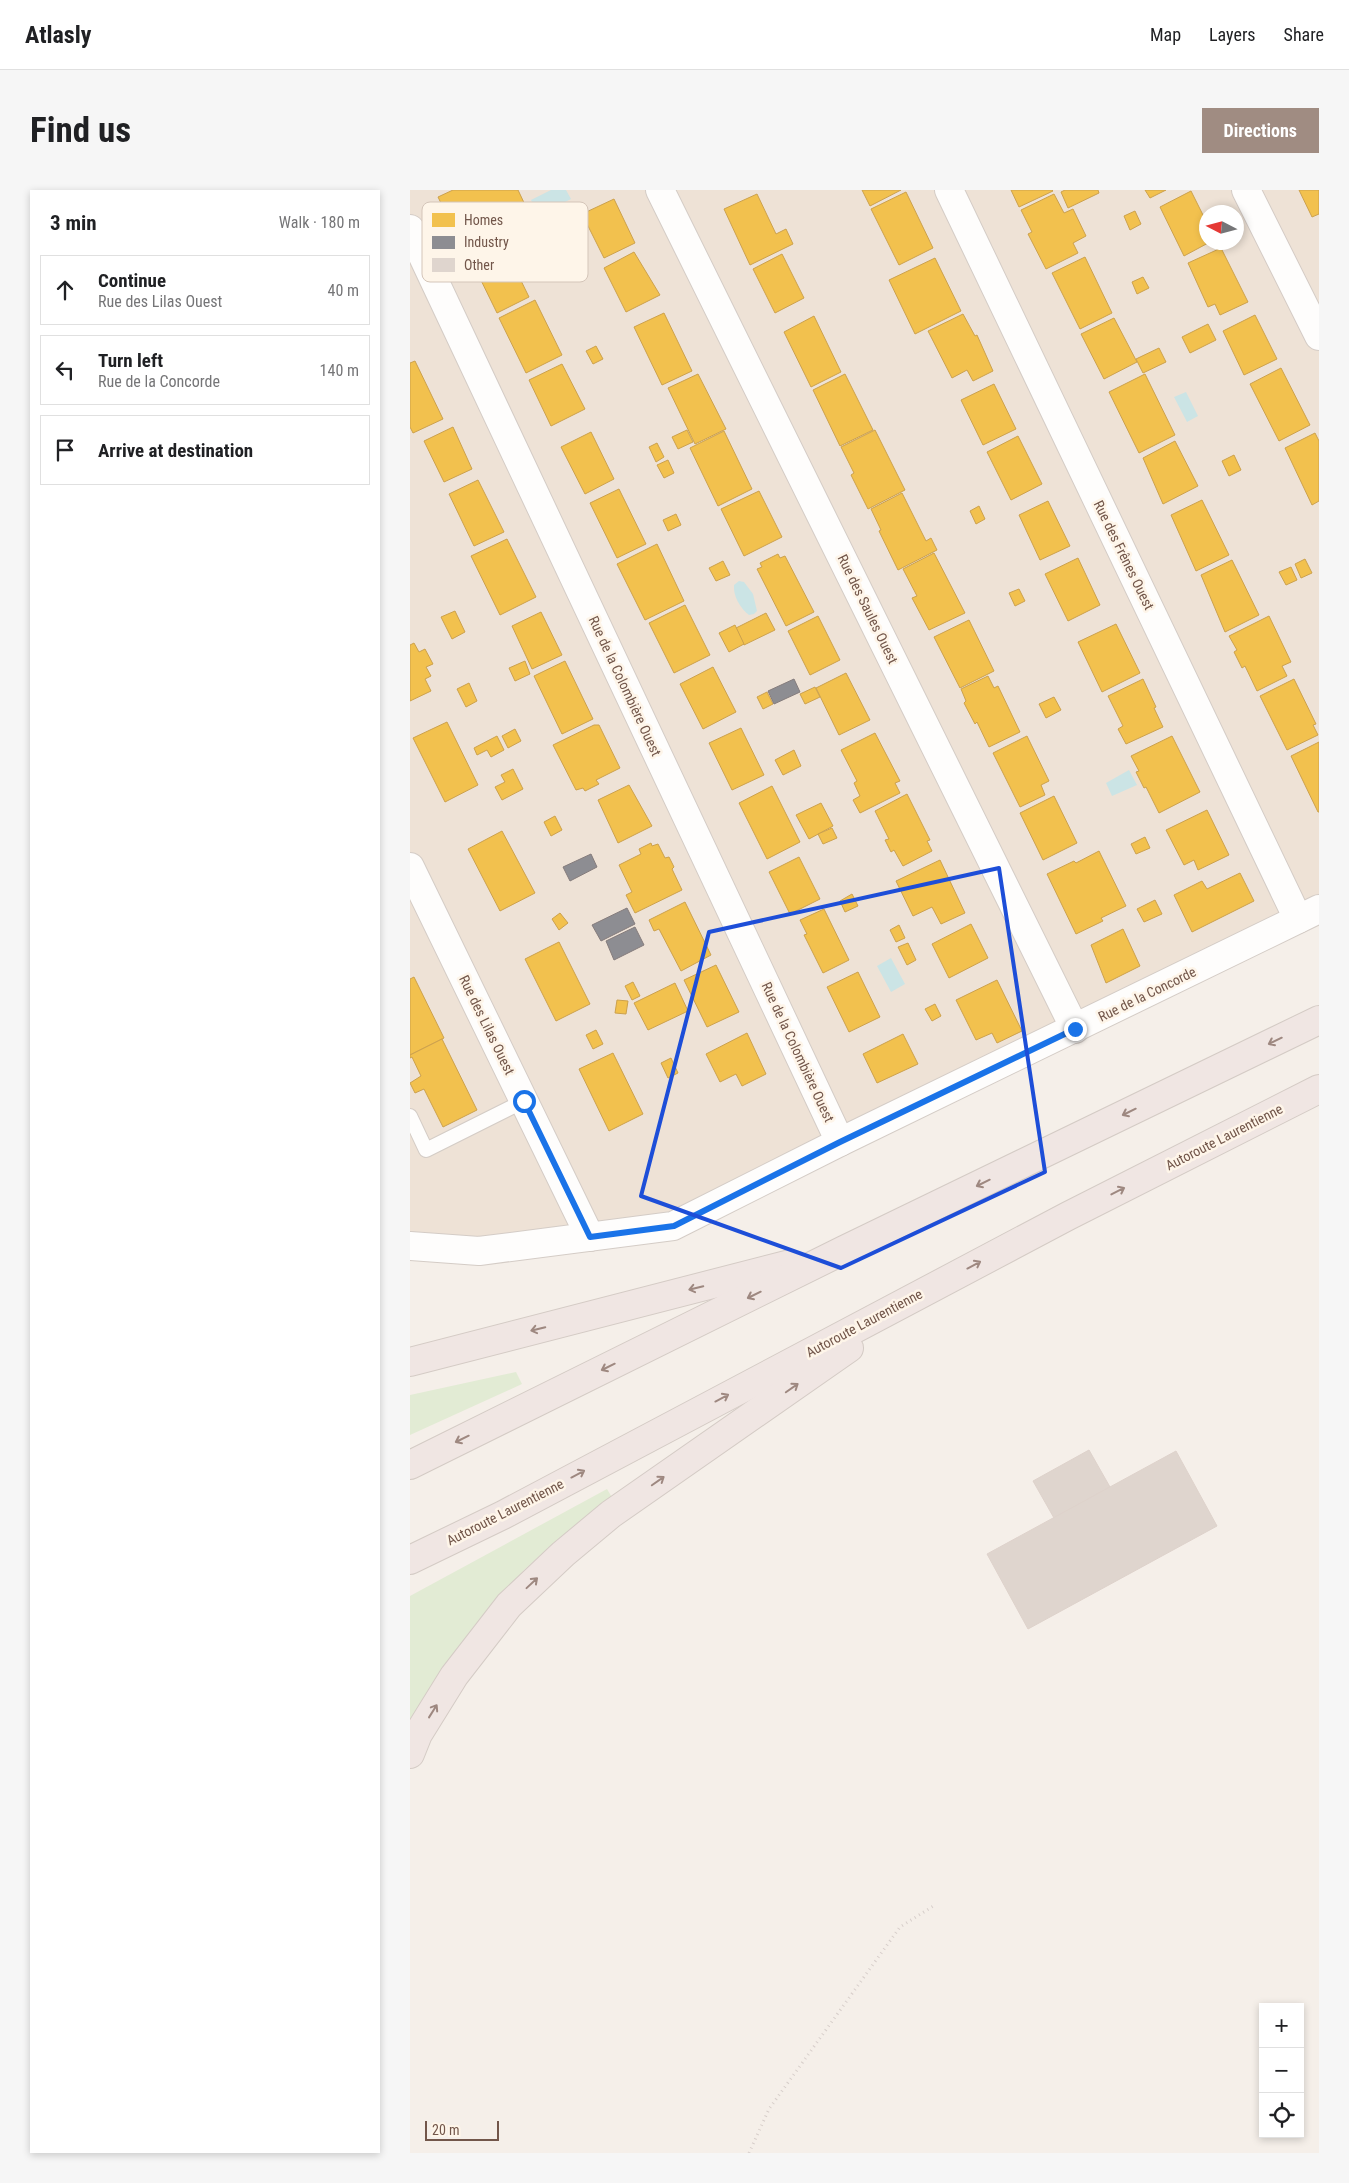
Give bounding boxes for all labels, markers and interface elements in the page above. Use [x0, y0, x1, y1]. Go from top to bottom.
text: Atlasly [25, 21, 91, 49]
text: Map [1150, 24, 1181, 45]
text: Layers [1209, 24, 1256, 45]
text: Share [1284, 24, 1324, 45]
button: Directions [1202, 108, 1319, 153]
text: Find us [30, 110, 131, 151]
legend [422, 202, 588, 282]
north arrow [1199, 205, 1244, 250]
text: 3 min [50, 211, 97, 235]
text: Homes [464, 212, 503, 228]
text: Walk · 180 m [279, 213, 360, 232]
text: Industry [464, 234, 509, 250]
text: Other [464, 257, 494, 273]
text: Continue [98, 269, 166, 292]
icon: ahead [51, 276, 79, 304]
text: 40 m [327, 281, 359, 300]
text: Rue des Lilas Ouest [98, 292, 222, 311]
text: Turn left [98, 349, 163, 372]
icon: left [51, 356, 79, 384]
text: 140 m [320, 361, 359, 380]
text: Rue de la Concorde [98, 372, 220, 391]
icon: arrive [51, 436, 79, 464]
text: Arrive at destination [98, 439, 253, 462]
street label: Rue des Frênes Ouest [1091, 498, 1157, 612]
street label: Rue des Saules Ouest [835, 552, 901, 666]
street label: Rue de la Colombière Ouest [586, 614, 664, 758]
street label: Rue de la Concorde [1096, 963, 1199, 1025]
street label: Rue des Lilas Ouest [456, 973, 518, 1077]
street label: Rue de la Colombière Ouest [759, 980, 837, 1124]
route end [1064, 1018, 1087, 1041]
one-way arrow [1268, 1037, 1283, 1046]
route start [513, 1090, 536, 1113]
street label: Autoroute Laurentienne [1163, 1100, 1286, 1173]
one-way arrow [1122, 1108, 1137, 1117]
one-way arrow [976, 1179, 991, 1188]
one-way arrow [1110, 1186, 1125, 1195]
one-way arrow [966, 1260, 981, 1269]
one-way arrow [688, 1284, 704, 1294]
street label: Autoroute Laurentienne [803, 1285, 925, 1360]
one-way arrow [747, 1291, 762, 1300]
one-way arrow [531, 1325, 547, 1334]
one-way arrow [601, 1363, 616, 1372]
one-way arrow [784, 1383, 798, 1393]
one-way arrow [714, 1393, 729, 1403]
one-way arrow [455, 1434, 470, 1444]
one-way arrow [570, 1469, 585, 1479]
street label: Autoroute Laurentienne [444, 1475, 567, 1548]
one-way arrow [651, 1476, 665, 1486]
one-way arrow [526, 1577, 539, 1589]
one-way arrow [428, 1704, 438, 1718]
map controls [1259, 2003, 1304, 2138]
button: + [1259, 2003, 1304, 2048]
button: − [1259, 2048, 1304, 2093]
button: locate [1259, 2093, 1304, 2138]
scale bar [425, 2118, 499, 2141]
text: 20 m [432, 2122, 460, 2138]

